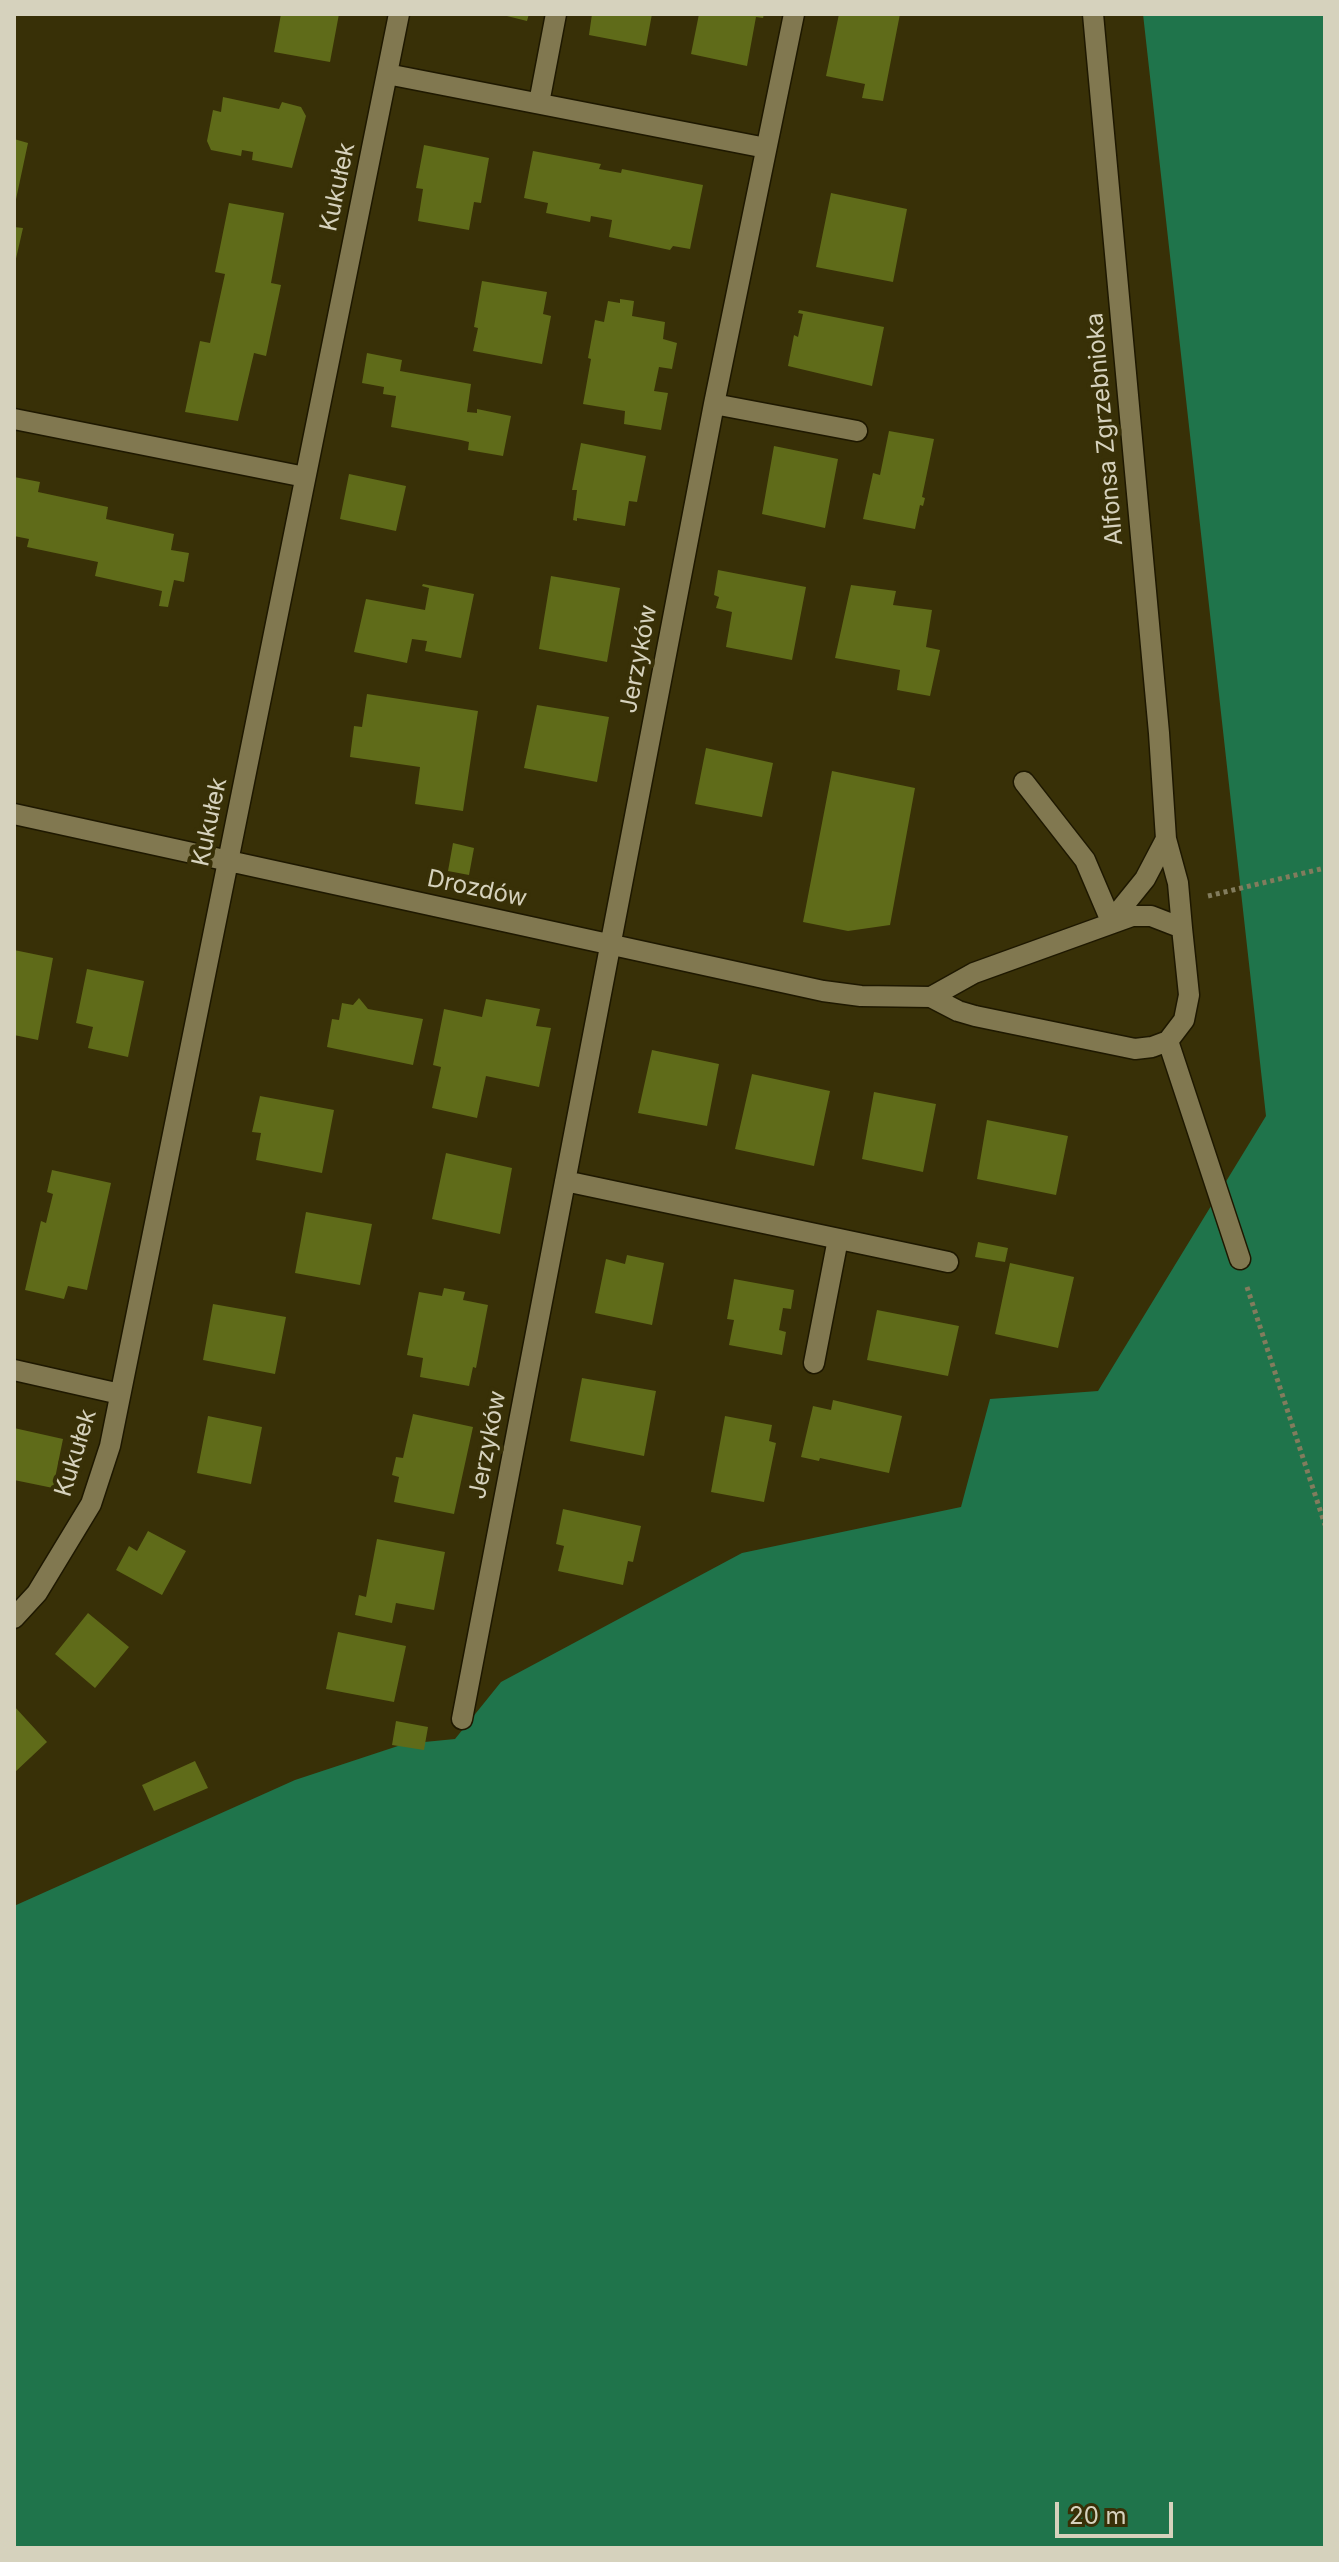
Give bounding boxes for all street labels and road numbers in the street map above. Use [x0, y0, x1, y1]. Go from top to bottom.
street label: Kukułek [315, 140, 361, 234]
street label: Alfonsa Zgrzebnioka [1080, 311, 1130, 547]
street label: Jerzyków [614, 602, 664, 716]
street label: Kukułek [187, 775, 233, 869]
street label: Drozdów [425, 864, 529, 914]
street label: Jerzyków [463, 1388, 513, 1502]
street label: Kukułek [49, 1406, 103, 1500]

